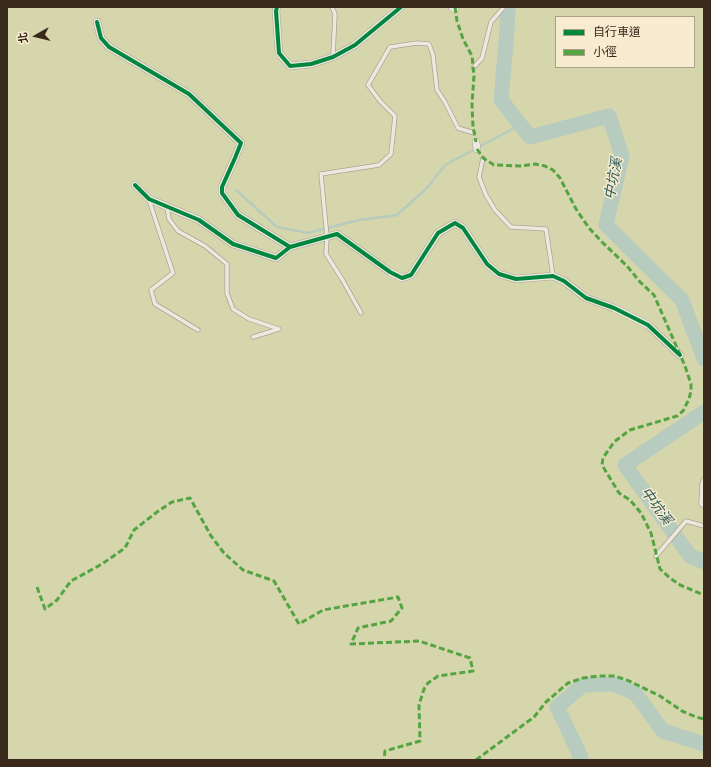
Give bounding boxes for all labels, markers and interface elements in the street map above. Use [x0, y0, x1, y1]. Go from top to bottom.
north arrow [16, 16, 56, 56]
legend [555, 16, 695, 68]
text: 自行車道 [593, 23, 641, 42]
text: 北 [14, 31, 33, 44]
text: 小徑 [593, 43, 617, 62]
water label: 中坑溪 [603, 157, 627, 201]
water label: 中坑溪 [636, 485, 674, 529]

